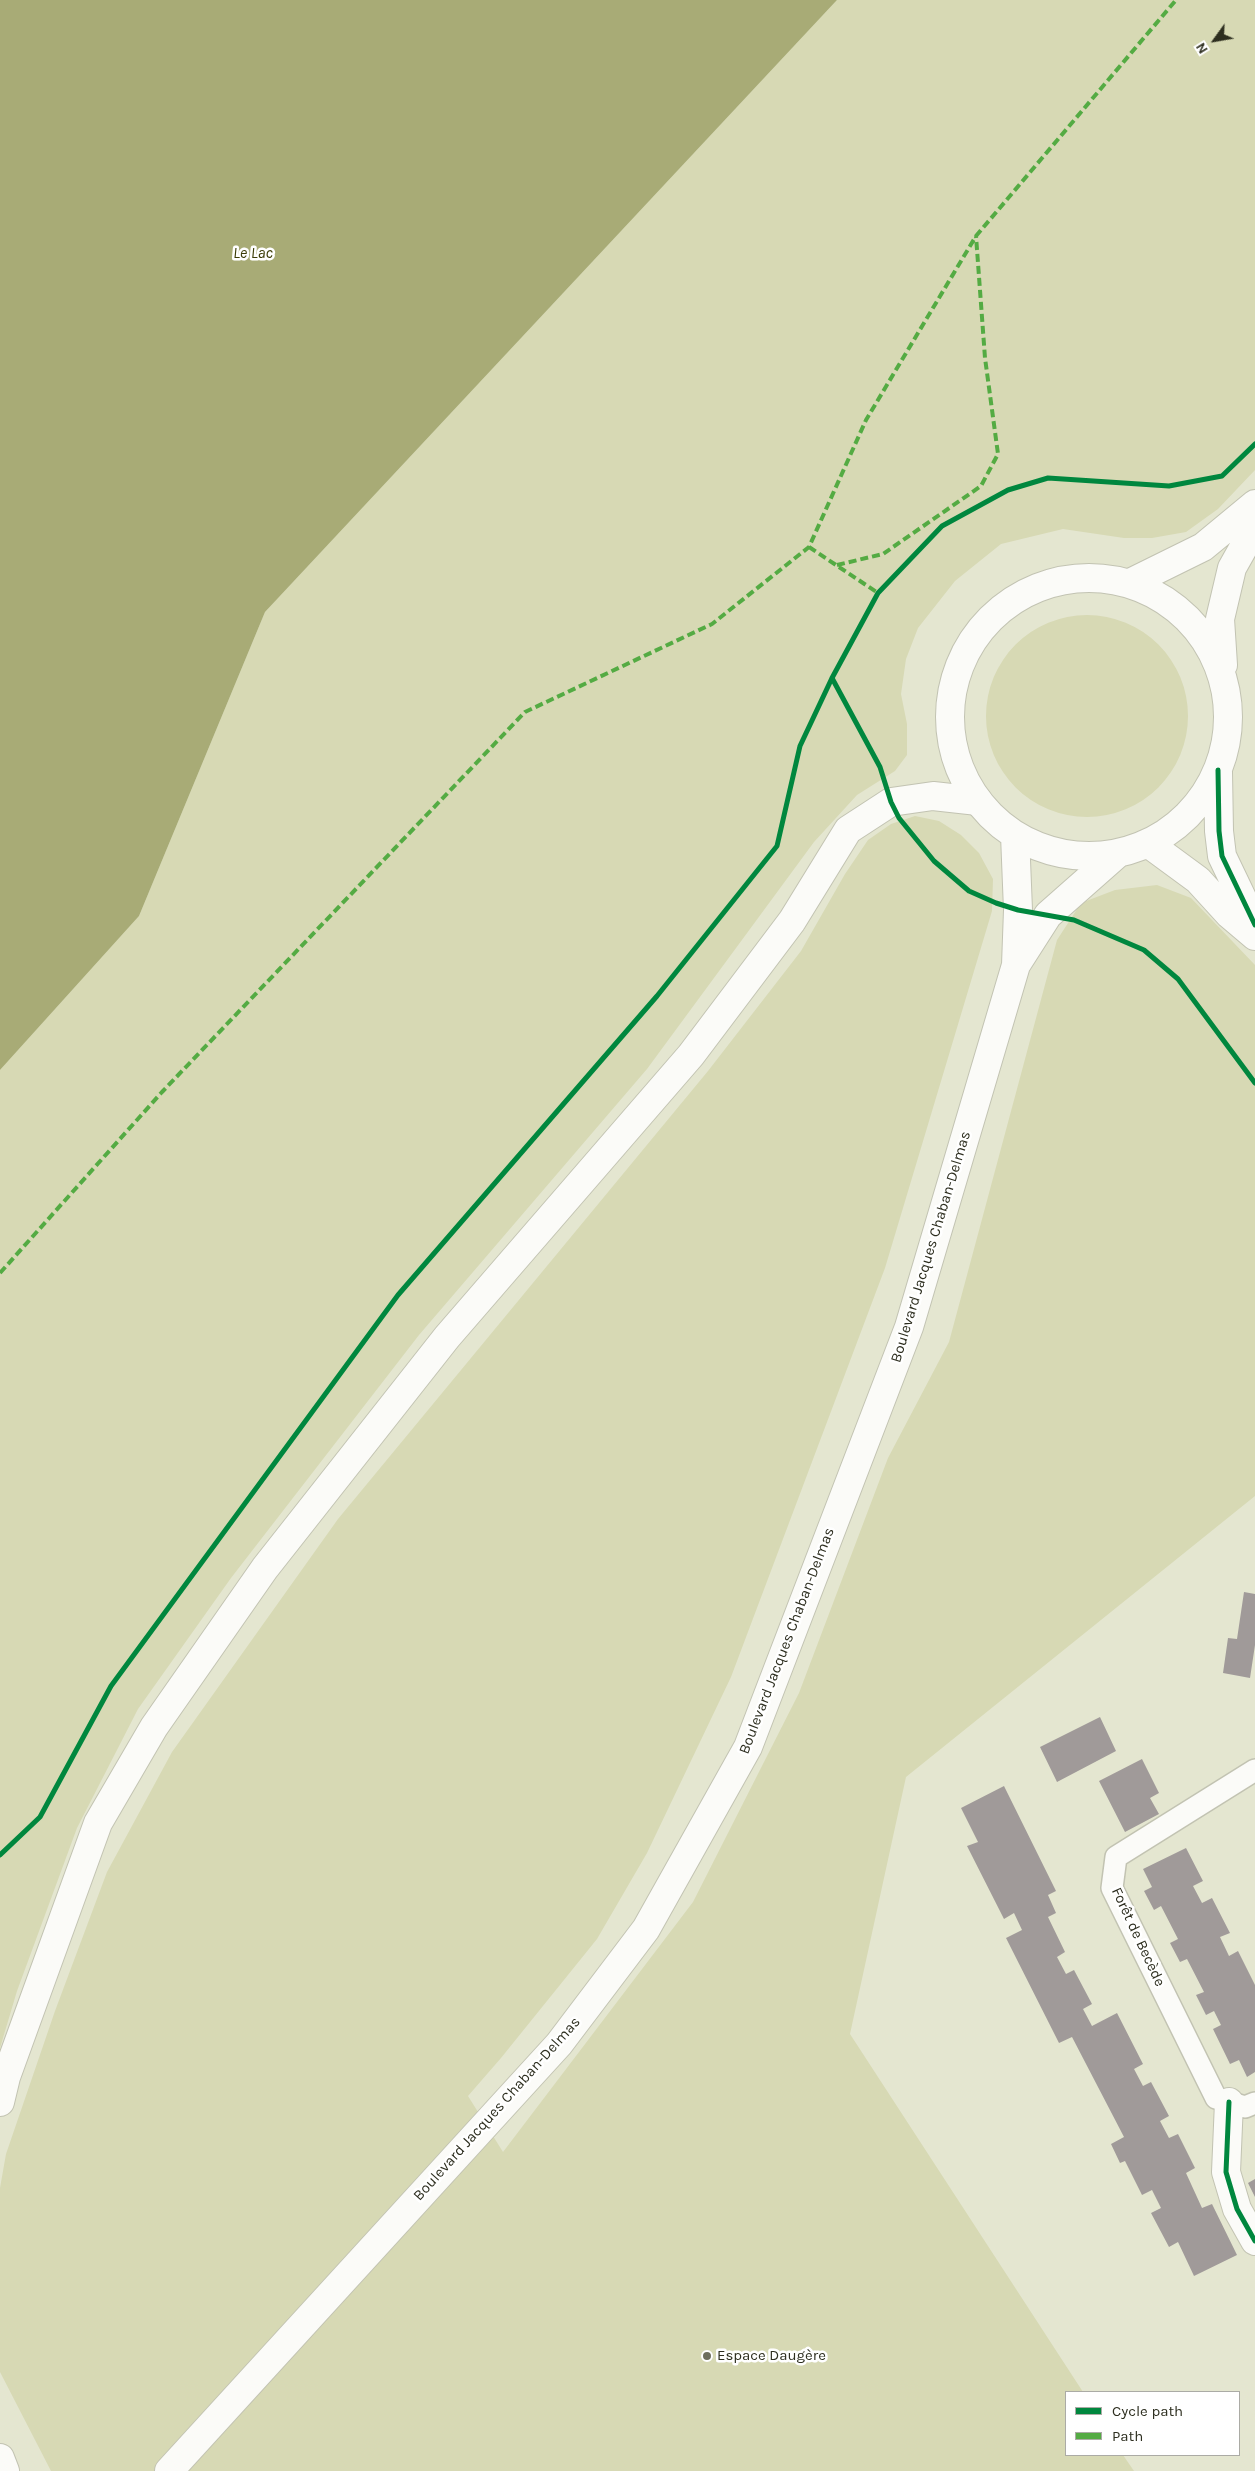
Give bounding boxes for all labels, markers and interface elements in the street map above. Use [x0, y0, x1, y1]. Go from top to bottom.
north arrow [1190, 15, 1240, 65]
text: N [1192, 39, 1212, 57]
water label: Le Lac [233, 243, 273, 263]
street label: Boulevard Jacques Chaban-Delmas [887, 1129, 975, 1365]
street label: Boulevard Jacques Chaban-Delmas [735, 1525, 839, 1757]
street label: Forêt de Becède [1107, 1885, 1169, 1989]
street label: Boulevard Jacques Chaban-Delmas [410, 2013, 584, 2205]
place label: Espace Daugère [717, 2347, 826, 2365]
marker: Espace Daugère [701, 2350, 713, 2362]
legend [1065, 2391, 1240, 2456]
text: Cycle path [1112, 2402, 1183, 2420]
text: Path [1112, 2427, 1143, 2445]

